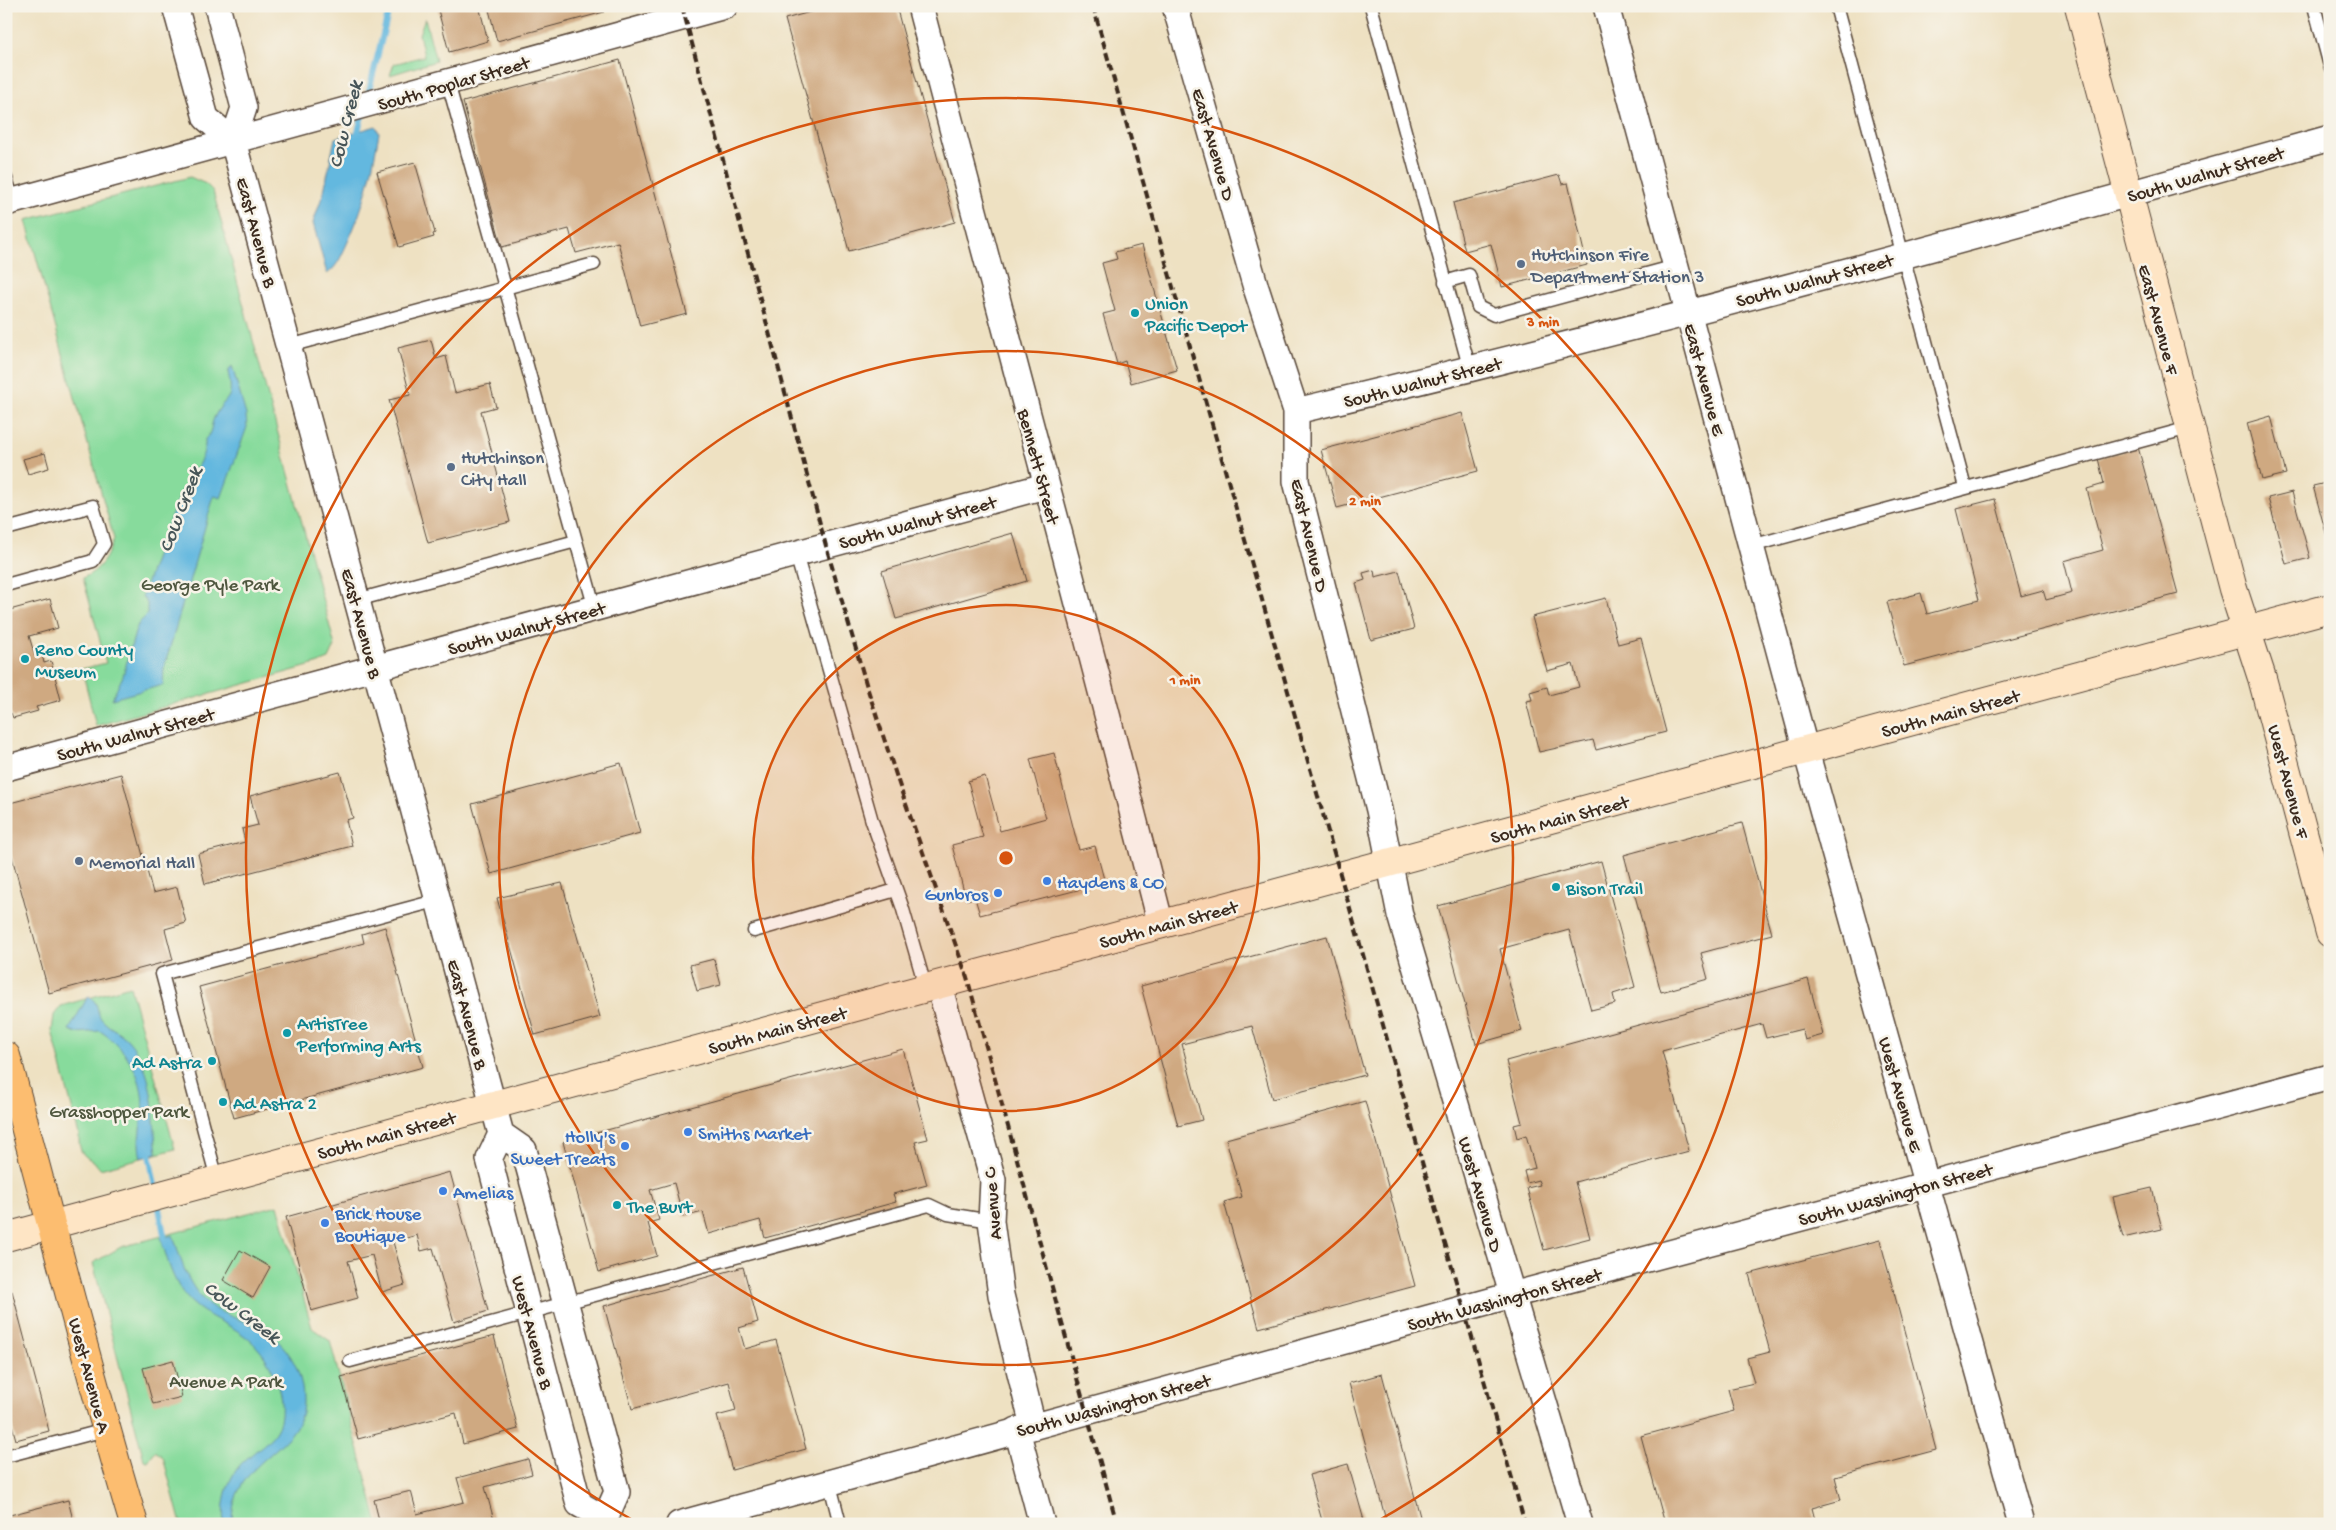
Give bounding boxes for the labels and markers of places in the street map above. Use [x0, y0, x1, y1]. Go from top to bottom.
place label: Hutchinson Fire Department Station 3 [1529, 245, 1705, 290]
marker: Hutchinson Fire Department Station 3 [1515, 258, 1527, 270]
place label: Union Pacific Depot [1144, 294, 1249, 339]
marker: Union Pacific Depot [1129, 307, 1141, 319]
place label: Hutchinson City Hall [461, 448, 544, 493]
marker: Hutchinson City Hall [445, 461, 457, 473]
place label: Reno County Museum [35, 640, 134, 685]
marker: Reno County Museum [19, 653, 31, 665]
centre of rings [997, 849, 1015, 867]
place label: Memorial Hall [89, 853, 195, 876]
marker: Memorial Hall [73, 855, 85, 867]
place label: Haydens & CO [1057, 873, 1165, 896]
marker: Haydens & CO [1041, 875, 1053, 887]
place label: Bison Trail [1565, 879, 1643, 902]
marker: Bison Trail [1550, 881, 1562, 893]
place label: Gunbros [924, 885, 989, 908]
marker: Gunbros [992, 887, 1004, 899]
place label: ArtisTree Performing Arts [296, 1014, 422, 1059]
marker: ArtisTree Performing Arts [281, 1027, 293, 1039]
place label: Ad Astra [132, 1053, 203, 1076]
marker: Ad Astra [206, 1055, 218, 1067]
place label: Ad Astra 2 [233, 1094, 317, 1117]
marker: Ad Astra 2 [217, 1096, 229, 1108]
place label: Smiths Market [698, 1124, 813, 1147]
marker: Smiths Market [682, 1126, 694, 1138]
place label: Holly's Sweet Treats [510, 1127, 616, 1172]
marker: Holly's Sweet Treats [619, 1140, 631, 1152]
place label: Amelias [453, 1183, 514, 1206]
marker: Amelias [437, 1185, 449, 1197]
place label: The Burt [626, 1197, 694, 1220]
marker: The Burt [611, 1199, 623, 1211]
place label: Brick House Boutique [334, 1204, 422, 1249]
marker: Brick House Boutique [319, 1217, 331, 1229]

